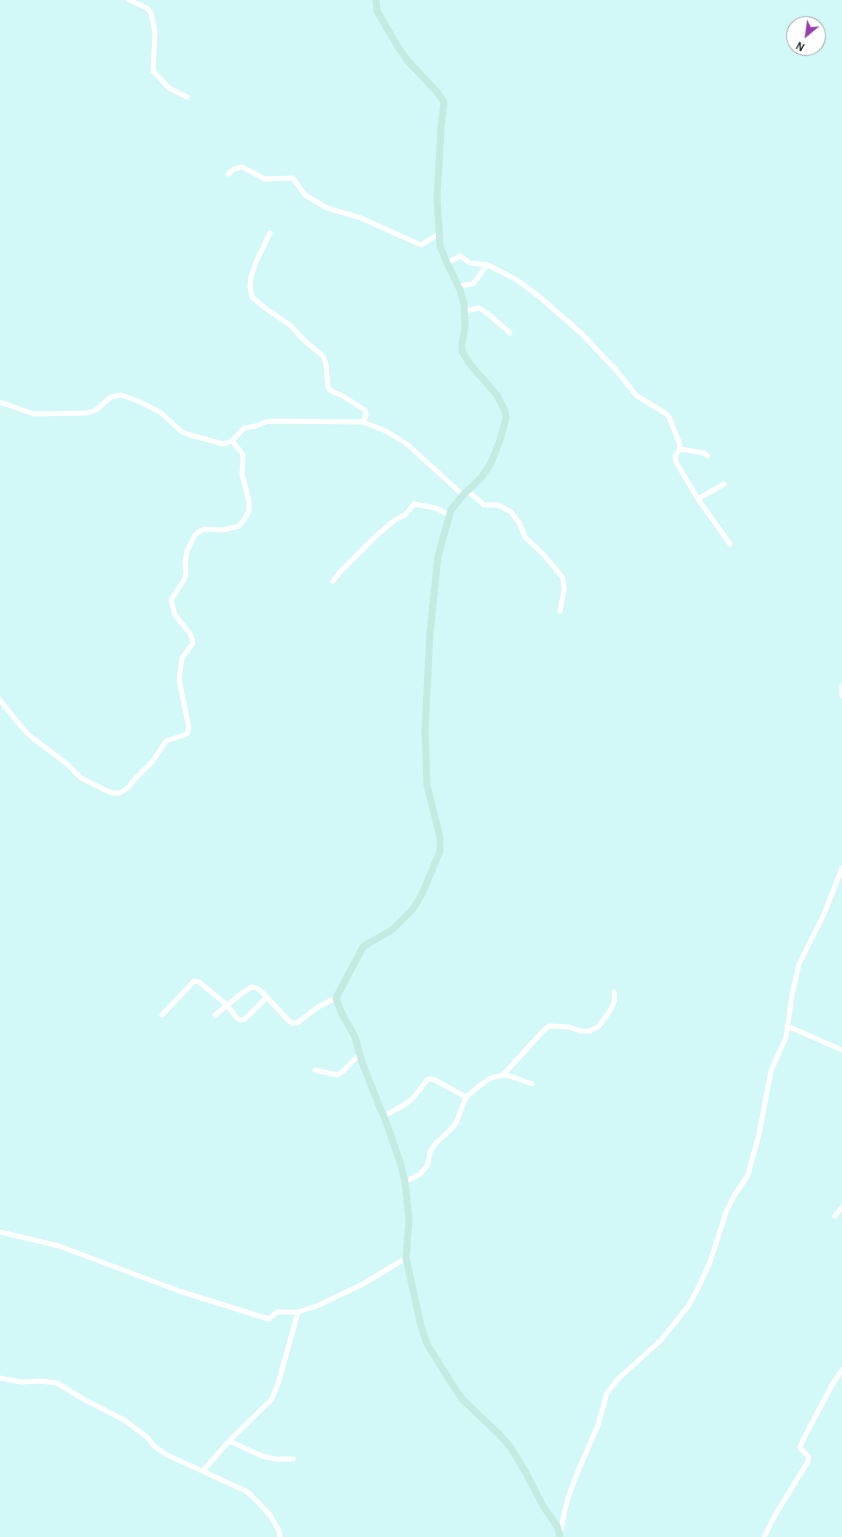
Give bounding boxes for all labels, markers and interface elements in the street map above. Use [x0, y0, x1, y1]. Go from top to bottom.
north arrow [786, 16, 826, 56]
text: N [794, 38, 807, 54]

